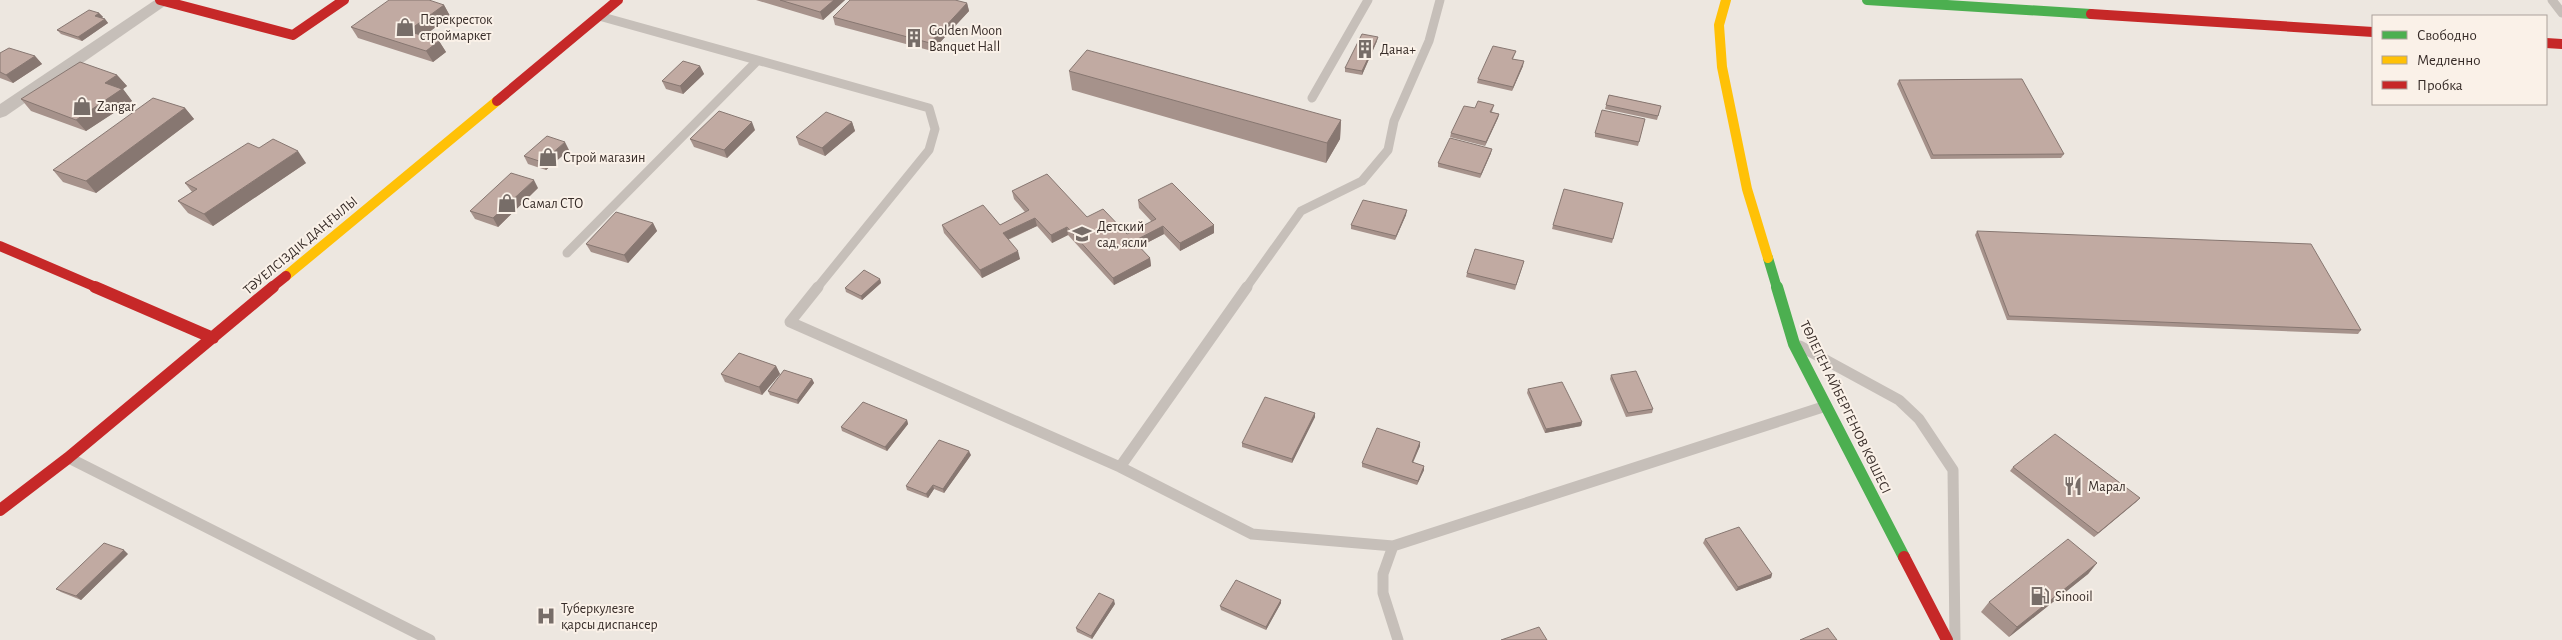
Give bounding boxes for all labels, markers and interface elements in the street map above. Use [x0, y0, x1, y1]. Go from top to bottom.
place label: Перекресток строймаркет [420, 13, 493, 43]
legend [2372, 15, 2547, 105]
shop icon: Перекресток строймаркет [394, 16, 416, 38]
place label: Golden Moon Banquet Hall [929, 24, 1002, 54]
building icon: Golden Moon Banquet Hall [903, 27, 925, 49]
text: Свободно [2417, 28, 2477, 43]
building icon: Дана+ [1354, 38, 1376, 60]
place label: Дана+ [1380, 43, 1416, 57]
text: Медленно [2417, 53, 2481, 68]
text: Пробка [2417, 78, 2463, 93]
shop icon: Zangar [71, 95, 93, 117]
place label: Zangar [97, 100, 136, 114]
shop icon: Строй магазин [537, 146, 559, 168]
place label: Строй магазин [563, 151, 645, 165]
shop icon: Самал СТО [496, 192, 518, 214]
street label: ТӘУЕЛСІЗДІК ДАҢҒЫЛЫ [241, 194, 360, 298]
place label: Самал СТО [522, 197, 583, 211]
place label: Детский сад, ясли [1097, 220, 1147, 250]
school or university icon: Детский сад, ясли [1071, 223, 1093, 245]
street label: ТӨЛЕГЕН АЙБЕРГЕНОВ КӨШЕСІ [1797, 318, 1894, 496]
restaurant icon: Марал [2062, 475, 2084, 497]
place label: Марал [2088, 480, 2126, 494]
fuel station icon: Sinooil [2029, 585, 2051, 607]
place label: Sinooil [2055, 590, 2093, 604]
place label: Туберкулезге қарсы диспансер [561, 602, 658, 632]
hospital icon: Туберкулезге қарсы диспансер [535, 605, 557, 627]

